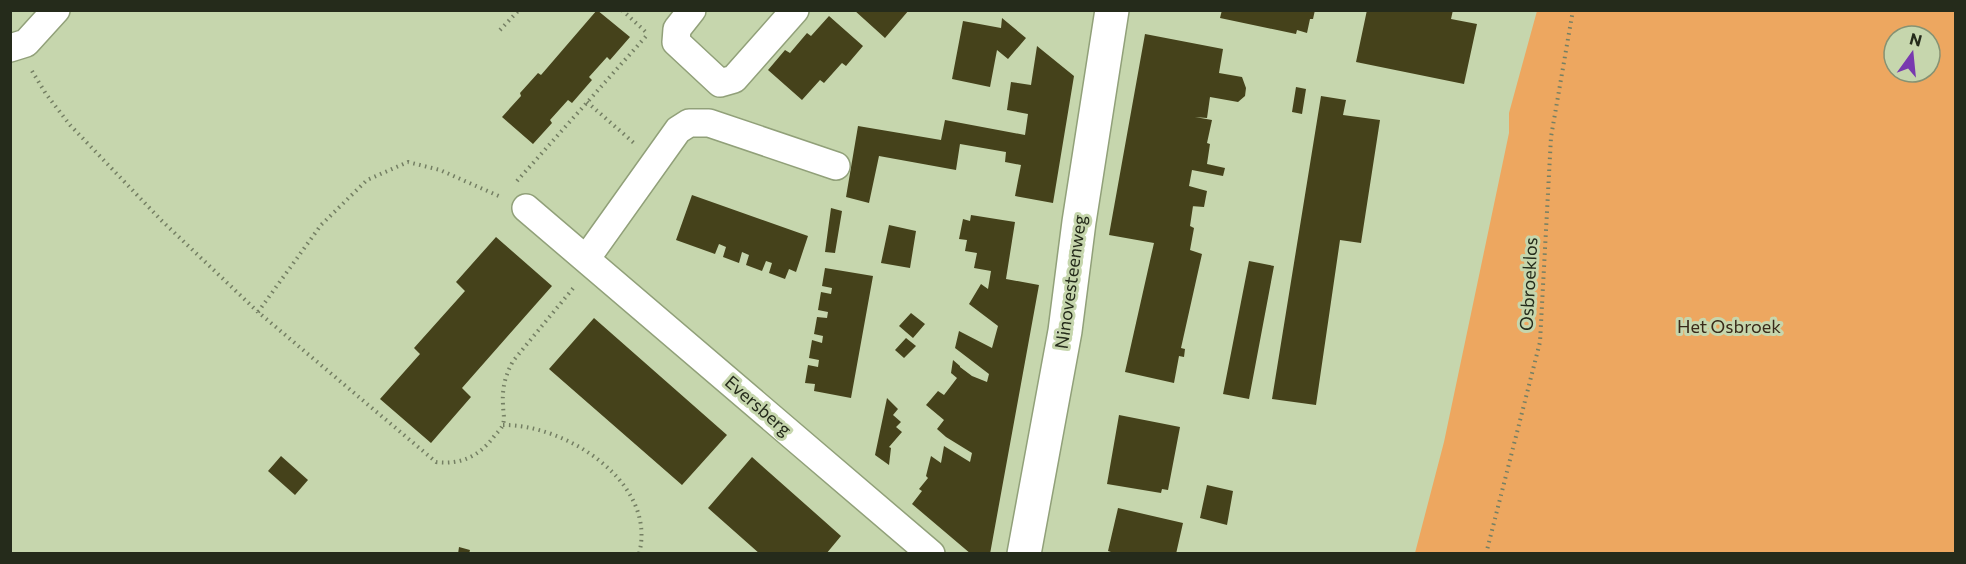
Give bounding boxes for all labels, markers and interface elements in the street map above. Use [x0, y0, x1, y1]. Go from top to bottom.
north arrow [1882, 24, 1942, 84]
text: N [1908, 28, 1924, 50]
street label: Ninovesteenweg [1050, 213, 1090, 350]
street label: Osbroeklos [1515, 237, 1541, 331]
park label: Het Osbroek [1677, 315, 1781, 337]
street label: Eversberg [721, 370, 797, 440]

